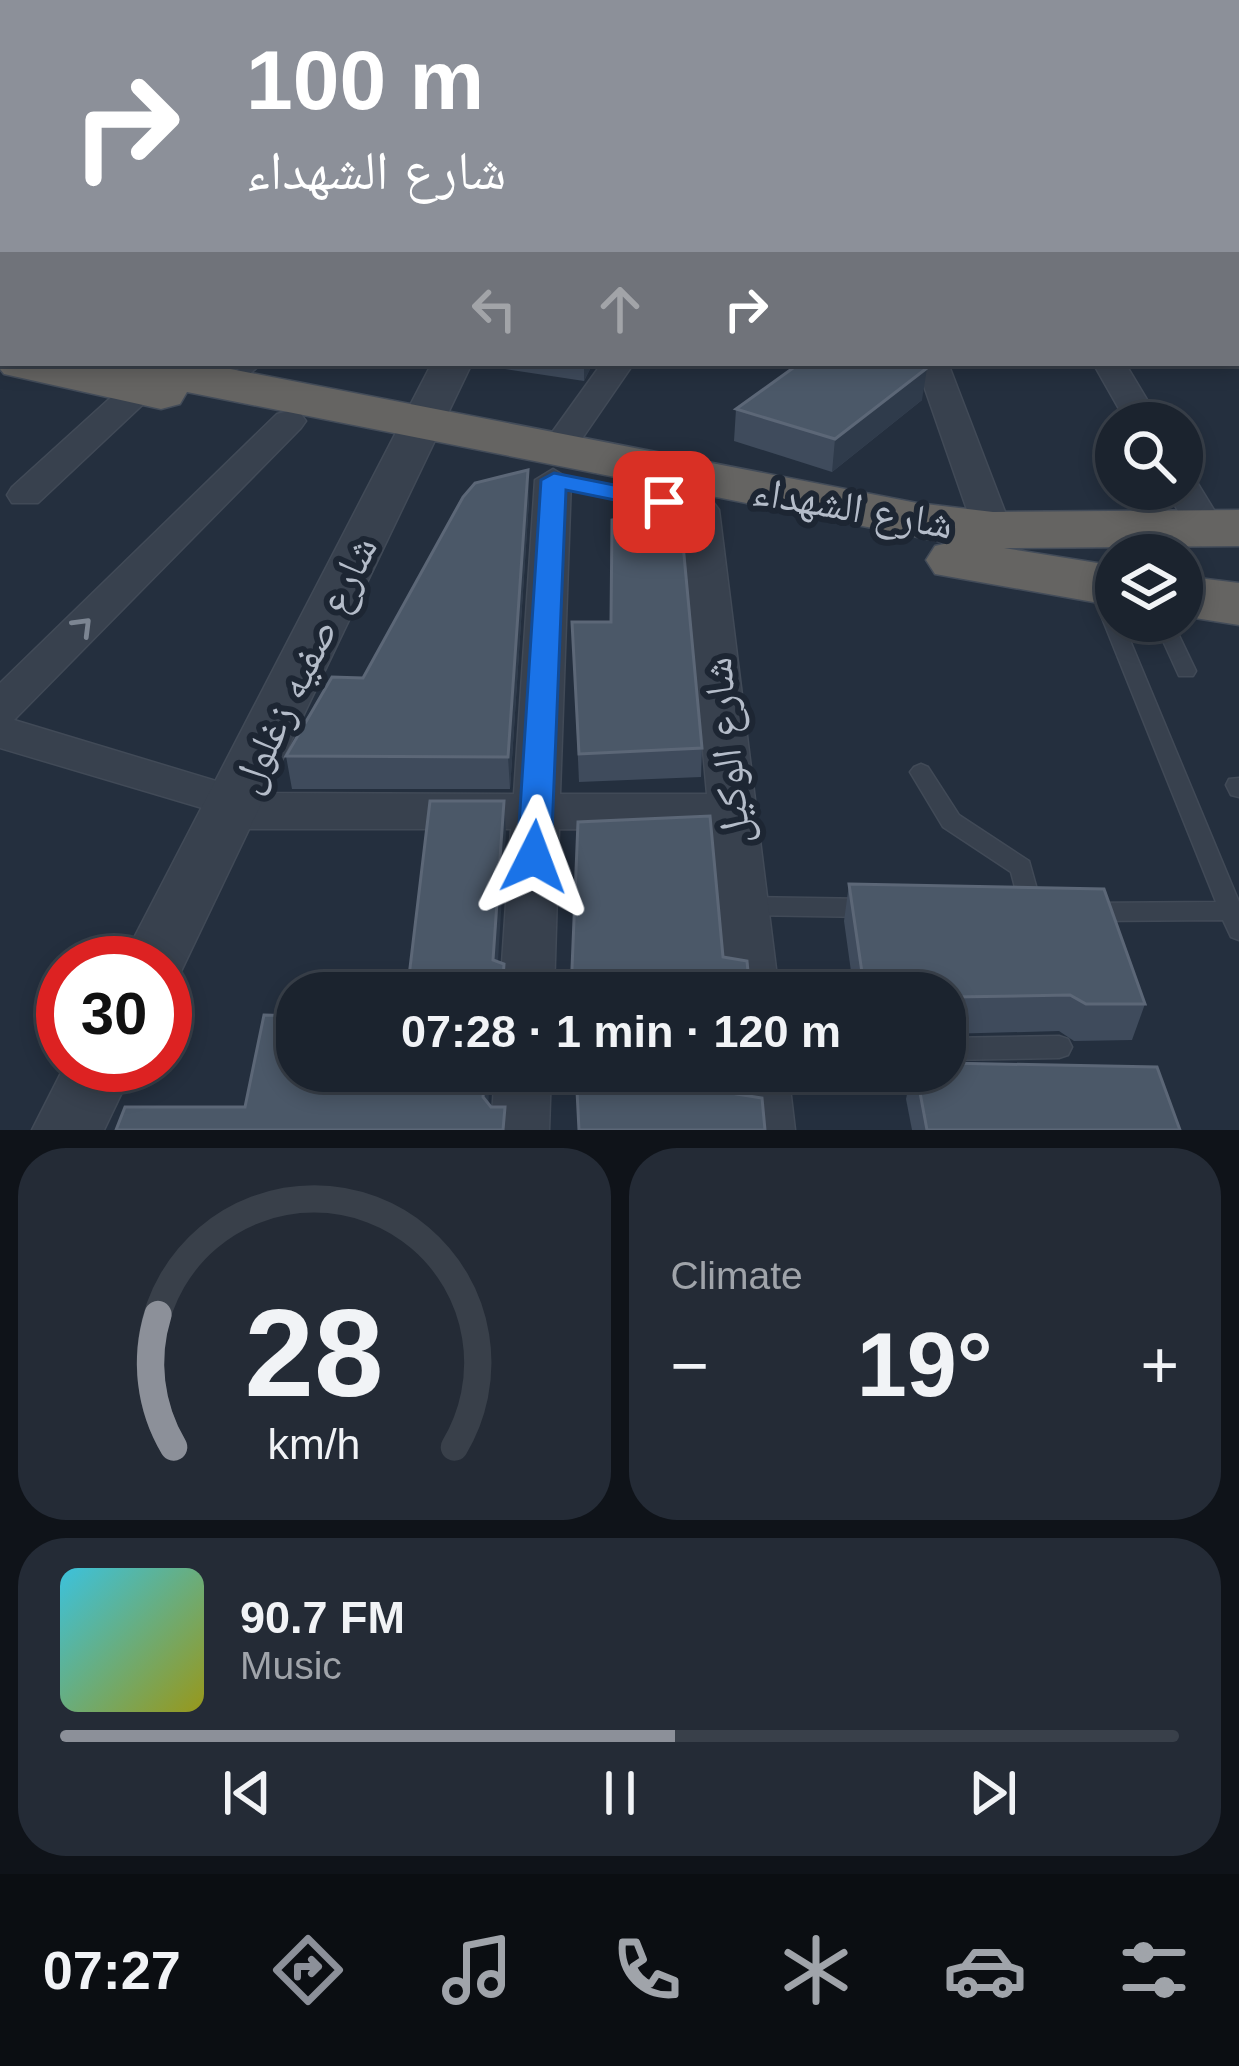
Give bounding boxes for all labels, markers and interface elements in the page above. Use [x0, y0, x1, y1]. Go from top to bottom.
text: 100 m [246, 33, 484, 127]
icon: right [48, 48, 204, 204]
text: شارع الشهداء [246, 140, 506, 200]
icon: left [461, 276, 527, 342]
icon: ahead [587, 276, 653, 342]
icon: right [713, 276, 779, 342]
map controls [1095, 402, 1203, 642]
button: search [1095, 402, 1203, 510]
pin [613, 451, 715, 553]
street label: شارع الشهداء [749, 466, 957, 551]
icon: arrive [631, 469, 697, 535]
street label: شارع صفيه زغلول [222, 528, 389, 801]
button: layers [1095, 534, 1203, 642]
one-way arrow [69, 618, 91, 640]
street label: شارع الوكيل [693, 655, 762, 847]
position arrow [471, 794, 597, 920]
speed limit sign: 30 [36, 936, 192, 1092]
text: 07:28 · 1 min · 120 m [401, 1006, 841, 1057]
text: Climate [671, 1254, 803, 1297]
text: 28 [245, 1283, 384, 1422]
text: 19° [857, 1315, 993, 1415]
text: − [671, 1328, 709, 1402]
text: + [1140, 1328, 1179, 1402]
text: km/h [268, 1420, 361, 1468]
text: 90.7 FM [240, 1592, 405, 1643]
text: Music [240, 1644, 342, 1687]
icon: previous [214, 1760, 280, 1826]
icon: pause [587, 1760, 653, 1826]
icon: next [960, 1760, 1026, 1826]
icon: directions [266, 1928, 350, 2012]
icon: music [435, 1928, 519, 2012]
icon: phone [605, 1928, 689, 2012]
icon: climate [774, 1928, 858, 2012]
icon: car [943, 1928, 1027, 2012]
icon: filters [1112, 1928, 1196, 2012]
text: 07:27 [43, 1940, 181, 2000]

